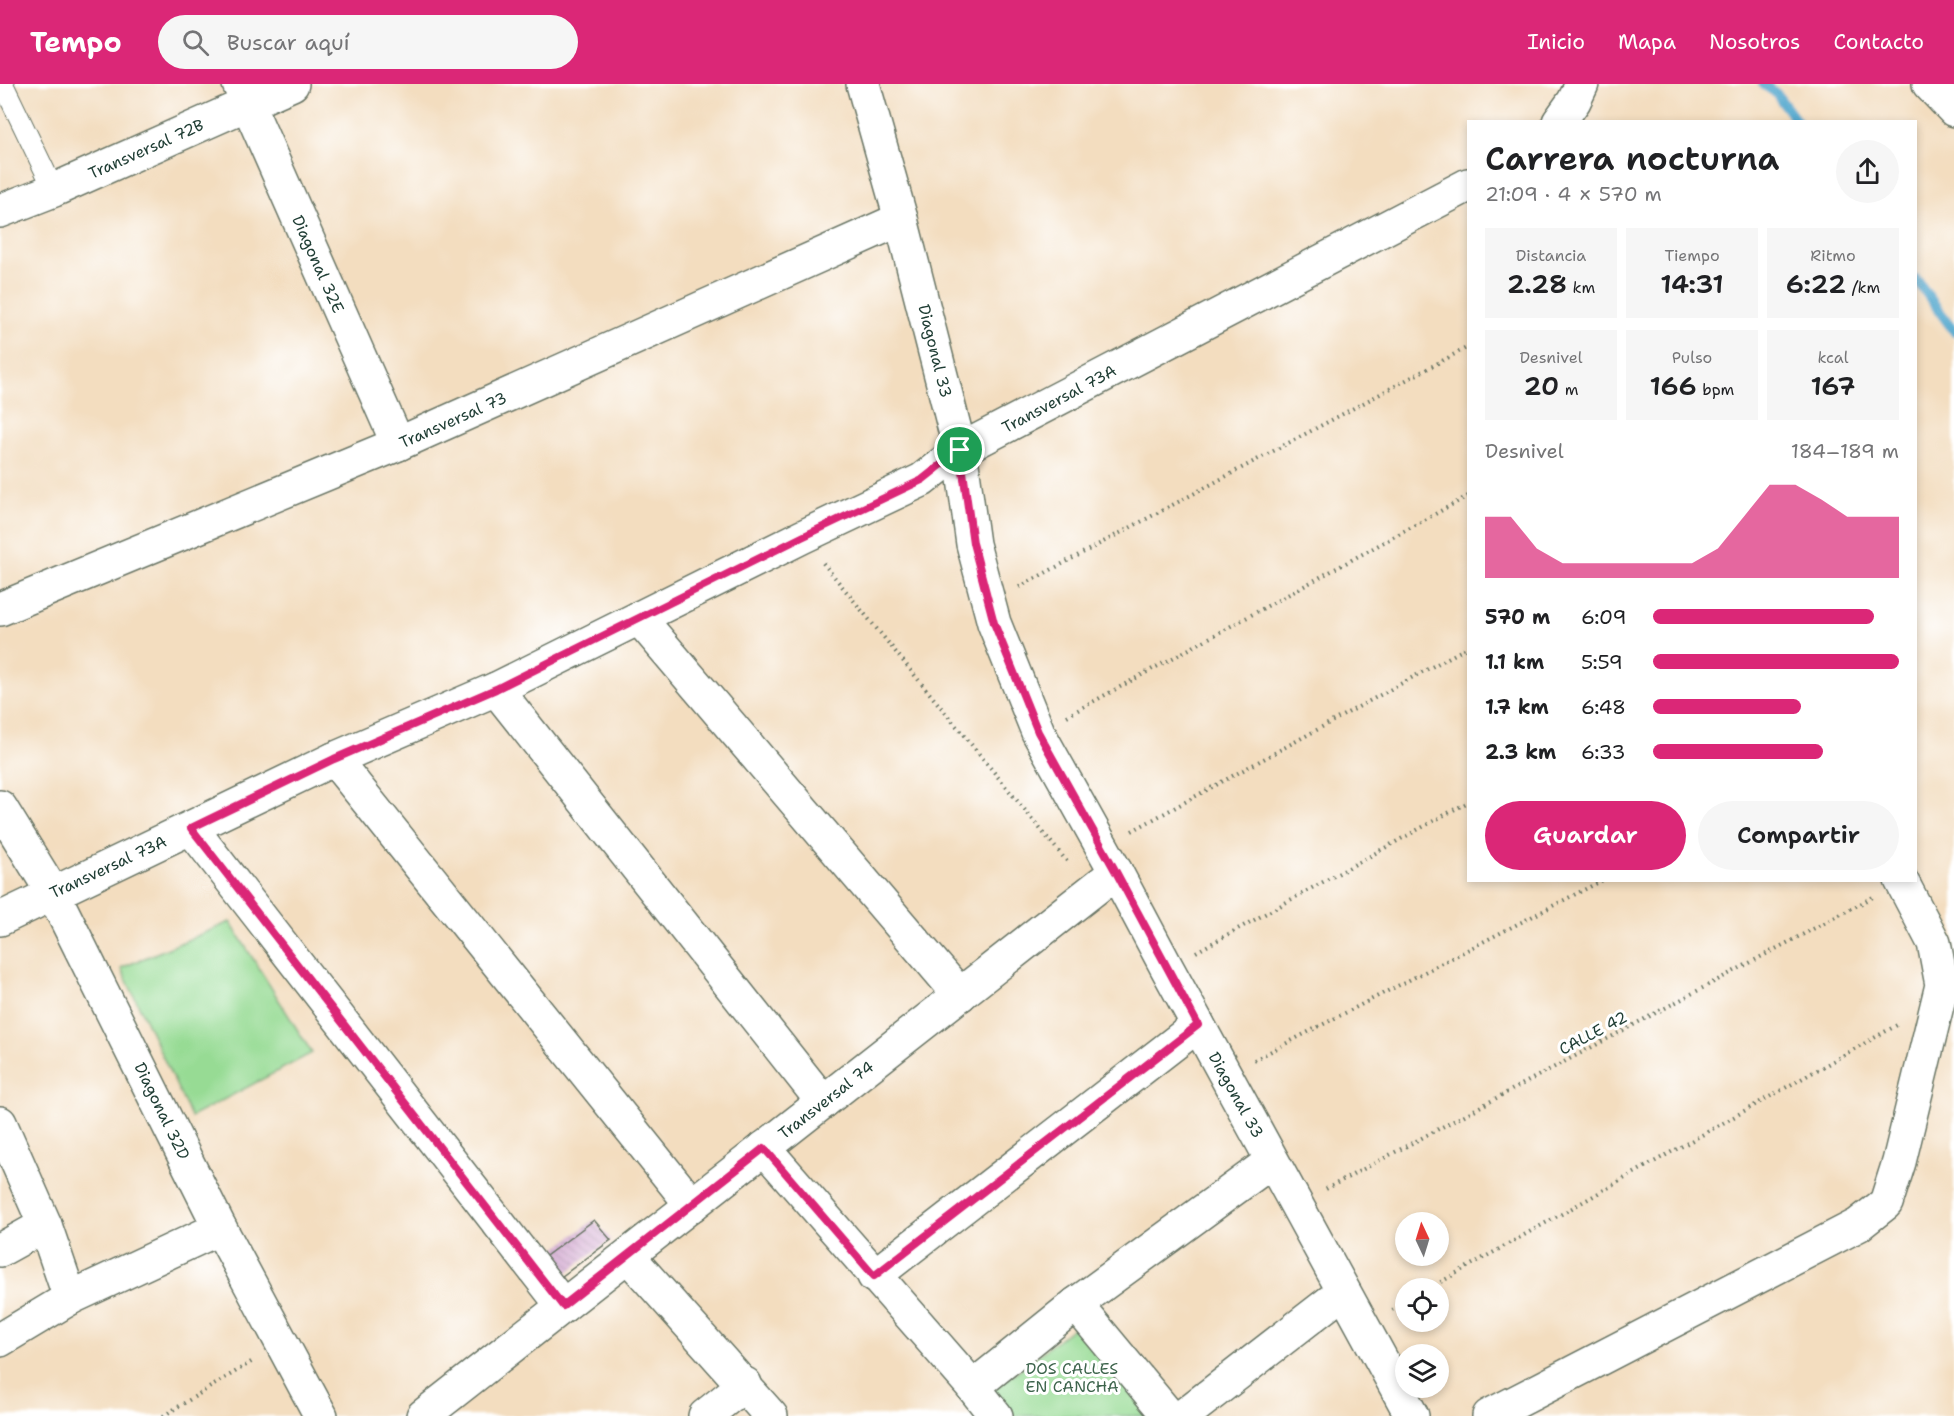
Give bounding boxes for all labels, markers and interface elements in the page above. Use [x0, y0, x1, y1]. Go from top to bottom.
search box [158, 15, 578, 69]
text: Tempo [30, 23, 122, 61]
icon: search [179, 26, 212, 59]
text: Buscar aquí [227, 28, 350, 57]
text: Inicio [1527, 28, 1585, 56]
text: Mapa [1618, 28, 1676, 56]
text: Nosotros [1709, 28, 1800, 56]
text: Contacto [1833, 28, 1924, 56]
street label: Transversal 72B [85, 114, 207, 184]
text: Carrera nocturna [1485, 136, 1779, 181]
button: share [1836, 140, 1899, 203]
text: 21:09 · 4 × 570 m [1485, 181, 1662, 207]
street label: Diagonal 32E [287, 212, 349, 316]
text: Distancia [1516, 245, 1586, 266]
text: Tiempo [1664, 245, 1720, 266]
text: Ritmo [1810, 245, 1856, 266]
text: 2.28 [1507, 266, 1567, 301]
text: 14:31 [1660, 266, 1724, 301]
text: 6:22 [1786, 266, 1846, 301]
text: km [1567, 277, 1595, 298]
text: /km [1846, 277, 1880, 298]
street label: Diagonal 33 [913, 302, 957, 400]
text: Desnivel [1520, 347, 1583, 368]
text: Pulso [1672, 347, 1712, 368]
text: kcal [1817, 347, 1849, 368]
street label: Transversal 73A [998, 360, 1120, 438]
text: 20 [1523, 368, 1559, 403]
text: 166 [1650, 368, 1697, 403]
text: 167 [1810, 368, 1856, 403]
text: m [1559, 379, 1579, 400]
text: bpm [1697, 379, 1734, 400]
street label: Transversal 73 [396, 387, 510, 453]
pin [934, 424, 985, 475]
icon: arrive [943, 433, 976, 466]
text: Desnivel [1485, 438, 1564, 464]
text: 184–189 m [1791, 438, 1899, 464]
text: 570 m [1485, 604, 1550, 630]
text: 6:09 [1581, 604, 1627, 630]
text: 1.1 km [1485, 649, 1544, 675]
text: 5:59 [1581, 649, 1623, 675]
text: 1.7 km [1485, 694, 1549, 720]
text: 6:48 [1581, 694, 1626, 720]
text: 2.3 km [1485, 739, 1556, 765]
text: 6:33 [1581, 739, 1626, 765]
button: Guardar [1485, 801, 1686, 870]
button: Compartir [1698, 801, 1899, 870]
street label: Transversal 73A [46, 831, 170, 903]
street label: CALLE 42 [1555, 1006, 1631, 1060]
street label: Diagonal 33 [1204, 1048, 1268, 1142]
street label: Transversal 74 [774, 1056, 878, 1144]
street label: Diagonal 32D [129, 1059, 195, 1163]
north arrow [1395, 1212, 1449, 1266]
map controls [1395, 1212, 1449, 1398]
button: locate [1395, 1278, 1449, 1332]
button: layers [1395, 1344, 1449, 1398]
park label: DOS CALLES EN CANCHA [1025, 1358, 1119, 1397]

